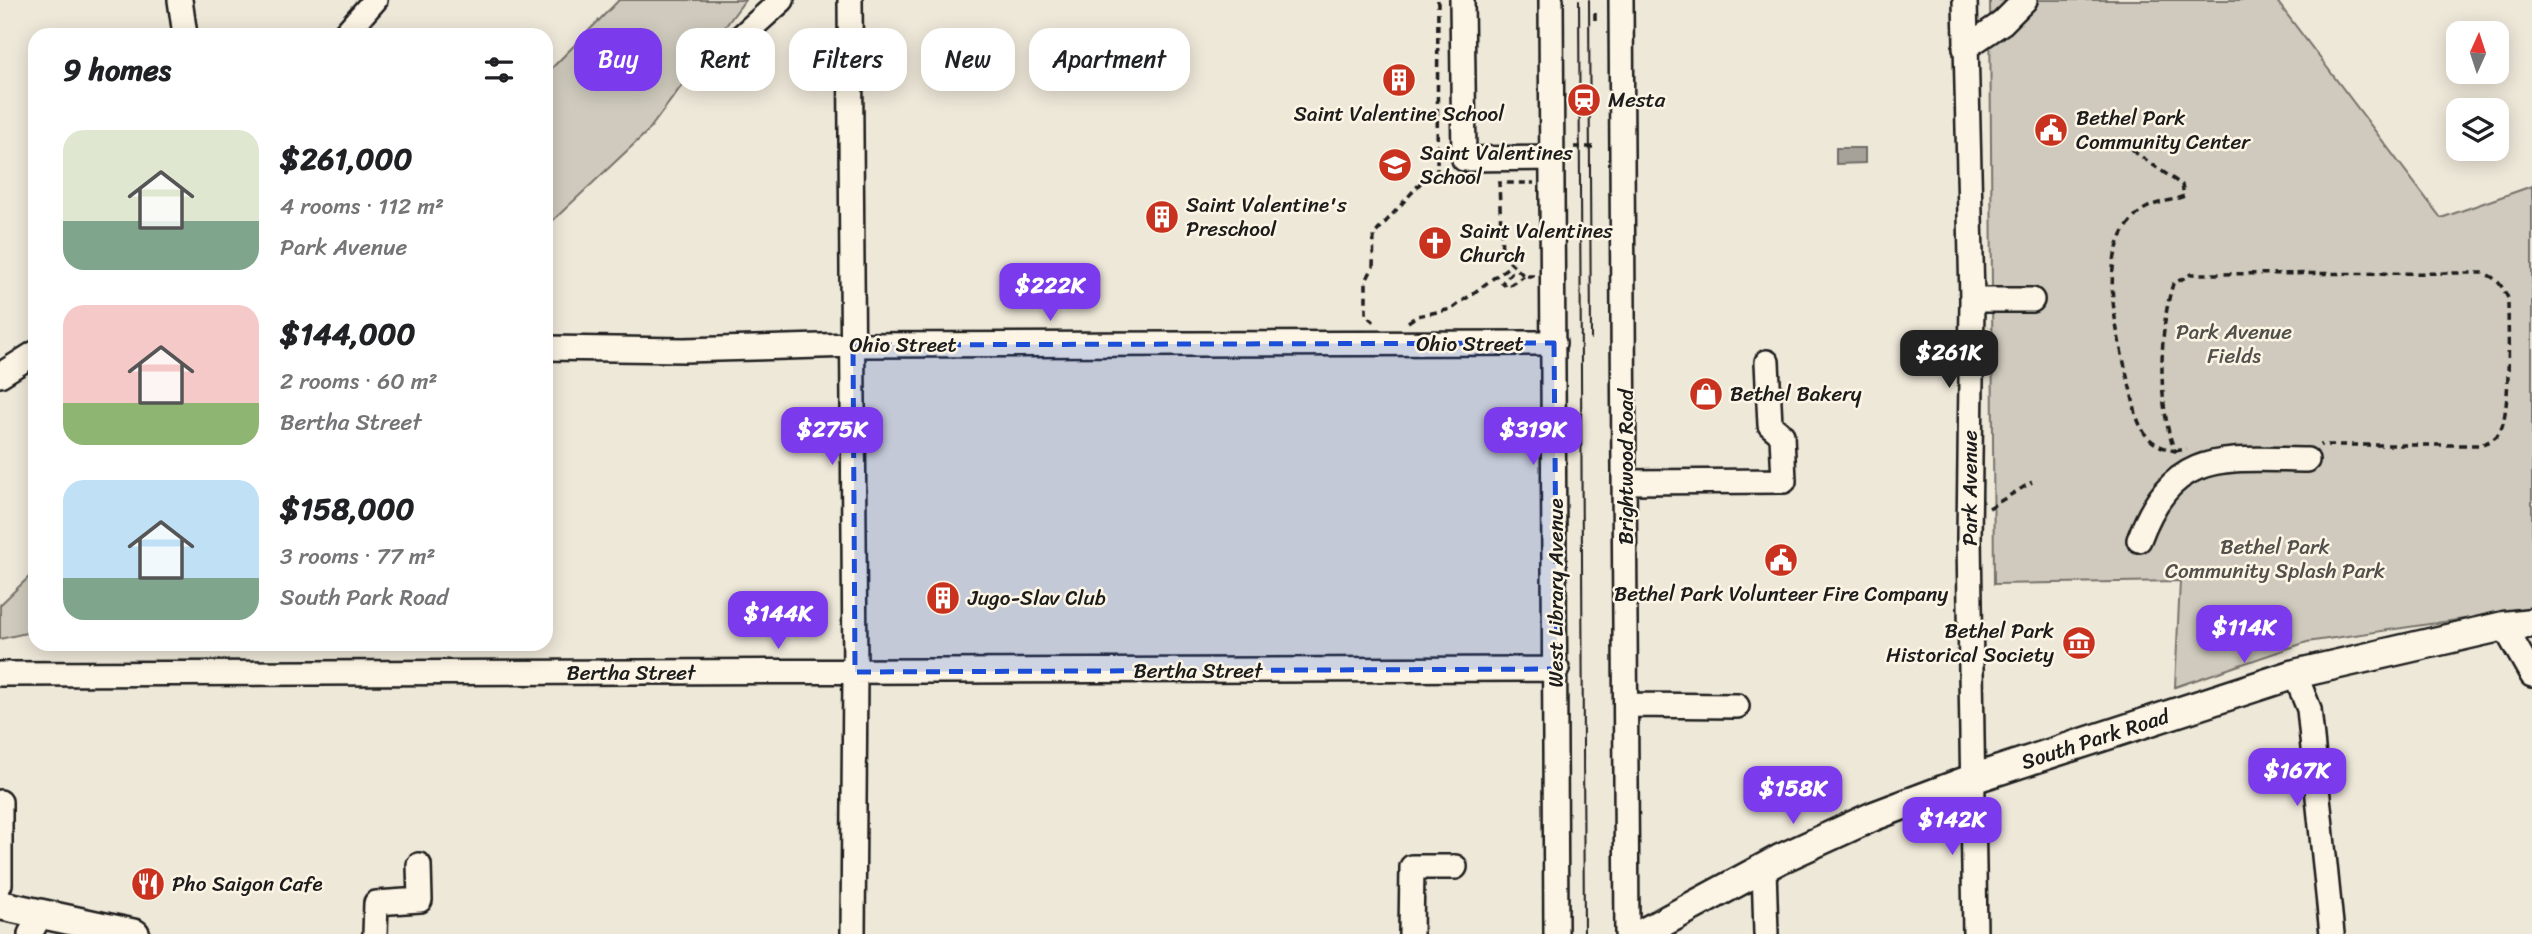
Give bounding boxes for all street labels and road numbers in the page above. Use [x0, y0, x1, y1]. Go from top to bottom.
street label: Ohio Street [1416, 325, 1524, 363]
street label: Ohio Street [849, 326, 957, 364]
street label: Brightwood Road [1607, 387, 1645, 545]
street label: Park Avenue [1951, 430, 1989, 546]
street label: West Library Avenue [1537, 499, 1575, 688]
street label: Bertha Street [1133, 652, 1264, 690]
street label: Bertha Street [566, 654, 697, 692]
street label: South Park Road [2016, 697, 2176, 781]

